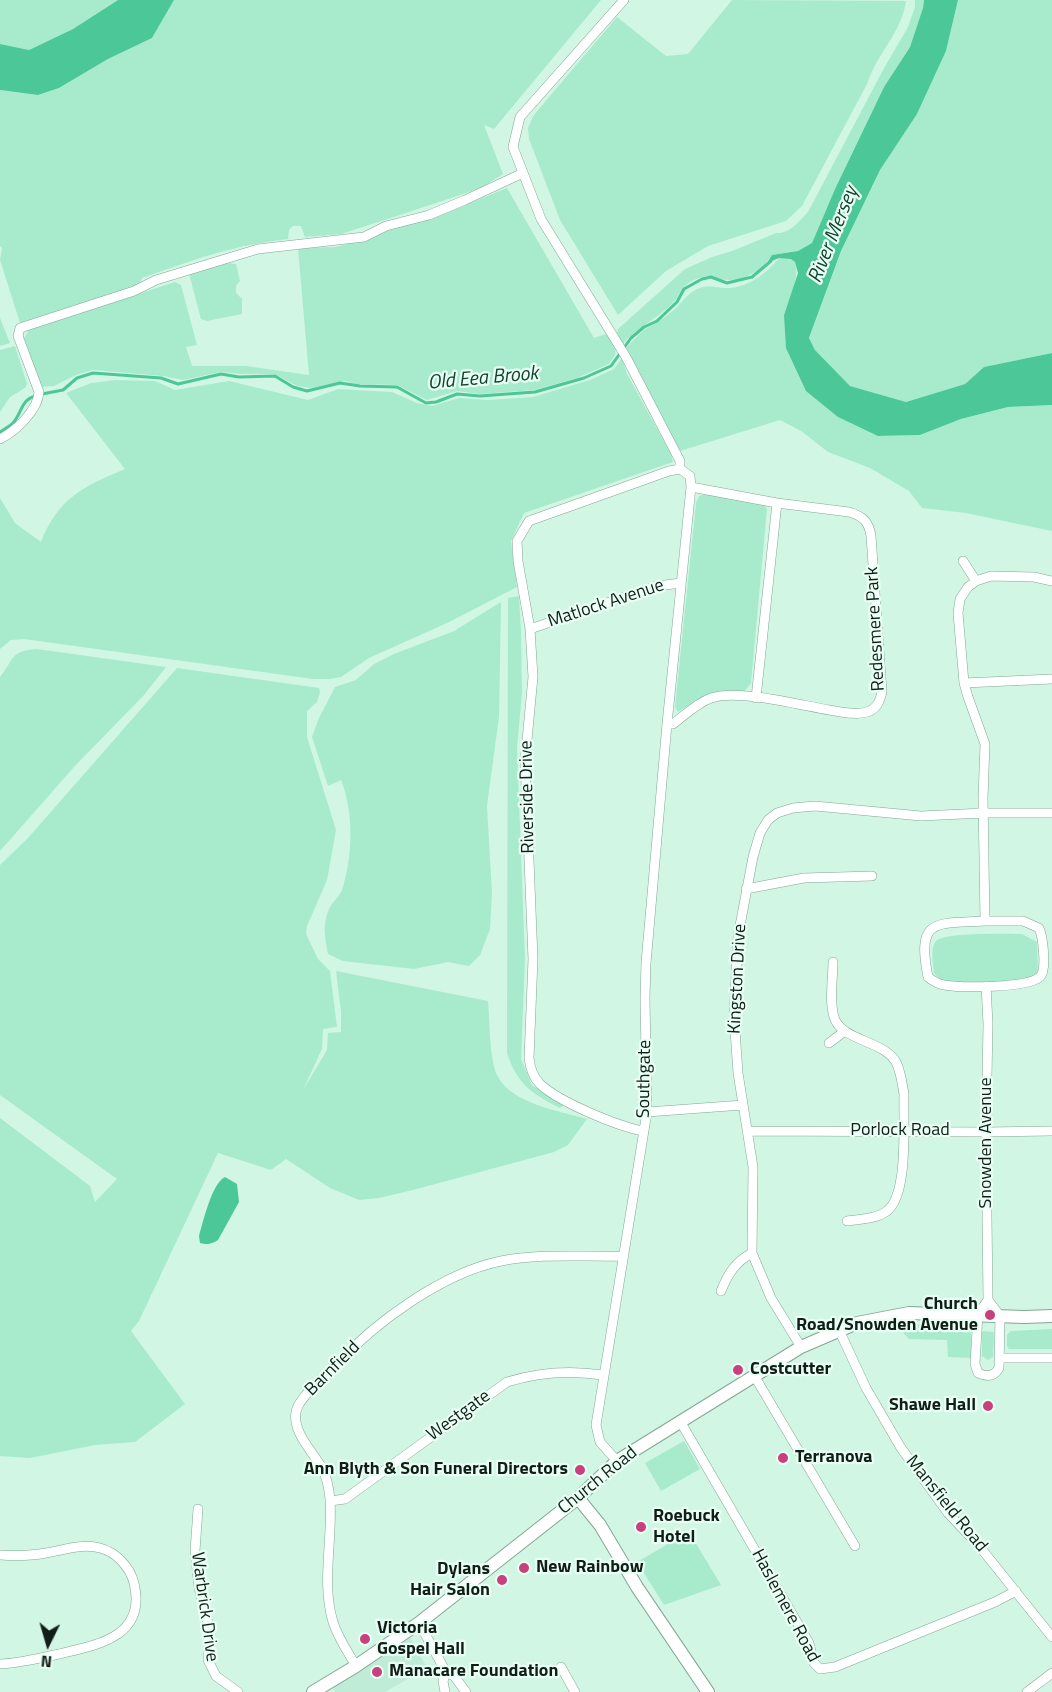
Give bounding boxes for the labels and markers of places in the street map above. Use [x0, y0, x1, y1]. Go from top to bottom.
place label: Church Road/Snowden Avenue [796, 1294, 978, 1336]
marker: Church Road/Snowden Avenue [983, 1308, 997, 1322]
place label: Costcutter [750, 1359, 831, 1381]
marker: Costcutter [731, 1363, 745, 1377]
place label: Shawe Hall [889, 1395, 976, 1417]
marker: Shawe Hall [981, 1399, 995, 1413]
place label: Terranova [795, 1447, 872, 1469]
marker: Terranova [776, 1451, 790, 1465]
place label: Ann Blyth & Son Funeral Directors [304, 1459, 568, 1481]
marker: Ann Blyth & Son Funeral Directors [573, 1463, 587, 1477]
place label: Roebuck Hotel [653, 1506, 720, 1549]
marker: Roebuck Hotel [634, 1520, 648, 1534]
place label: New Rainbow [536, 1557, 644, 1579]
place label: Dylans Hair Salon [410, 1559, 490, 1602]
marker: New Rainbow [517, 1561, 531, 1575]
marker: Dylans Hair Salon [495, 1573, 509, 1587]
place label: Victoria Gospel Hall [377, 1618, 465, 1660]
marker: Victoria Gospel Hall [358, 1632, 372, 1646]
place label: Manacare Foundation [389, 1661, 558, 1683]
marker: Manacare Foundation [370, 1665, 384, 1679]

